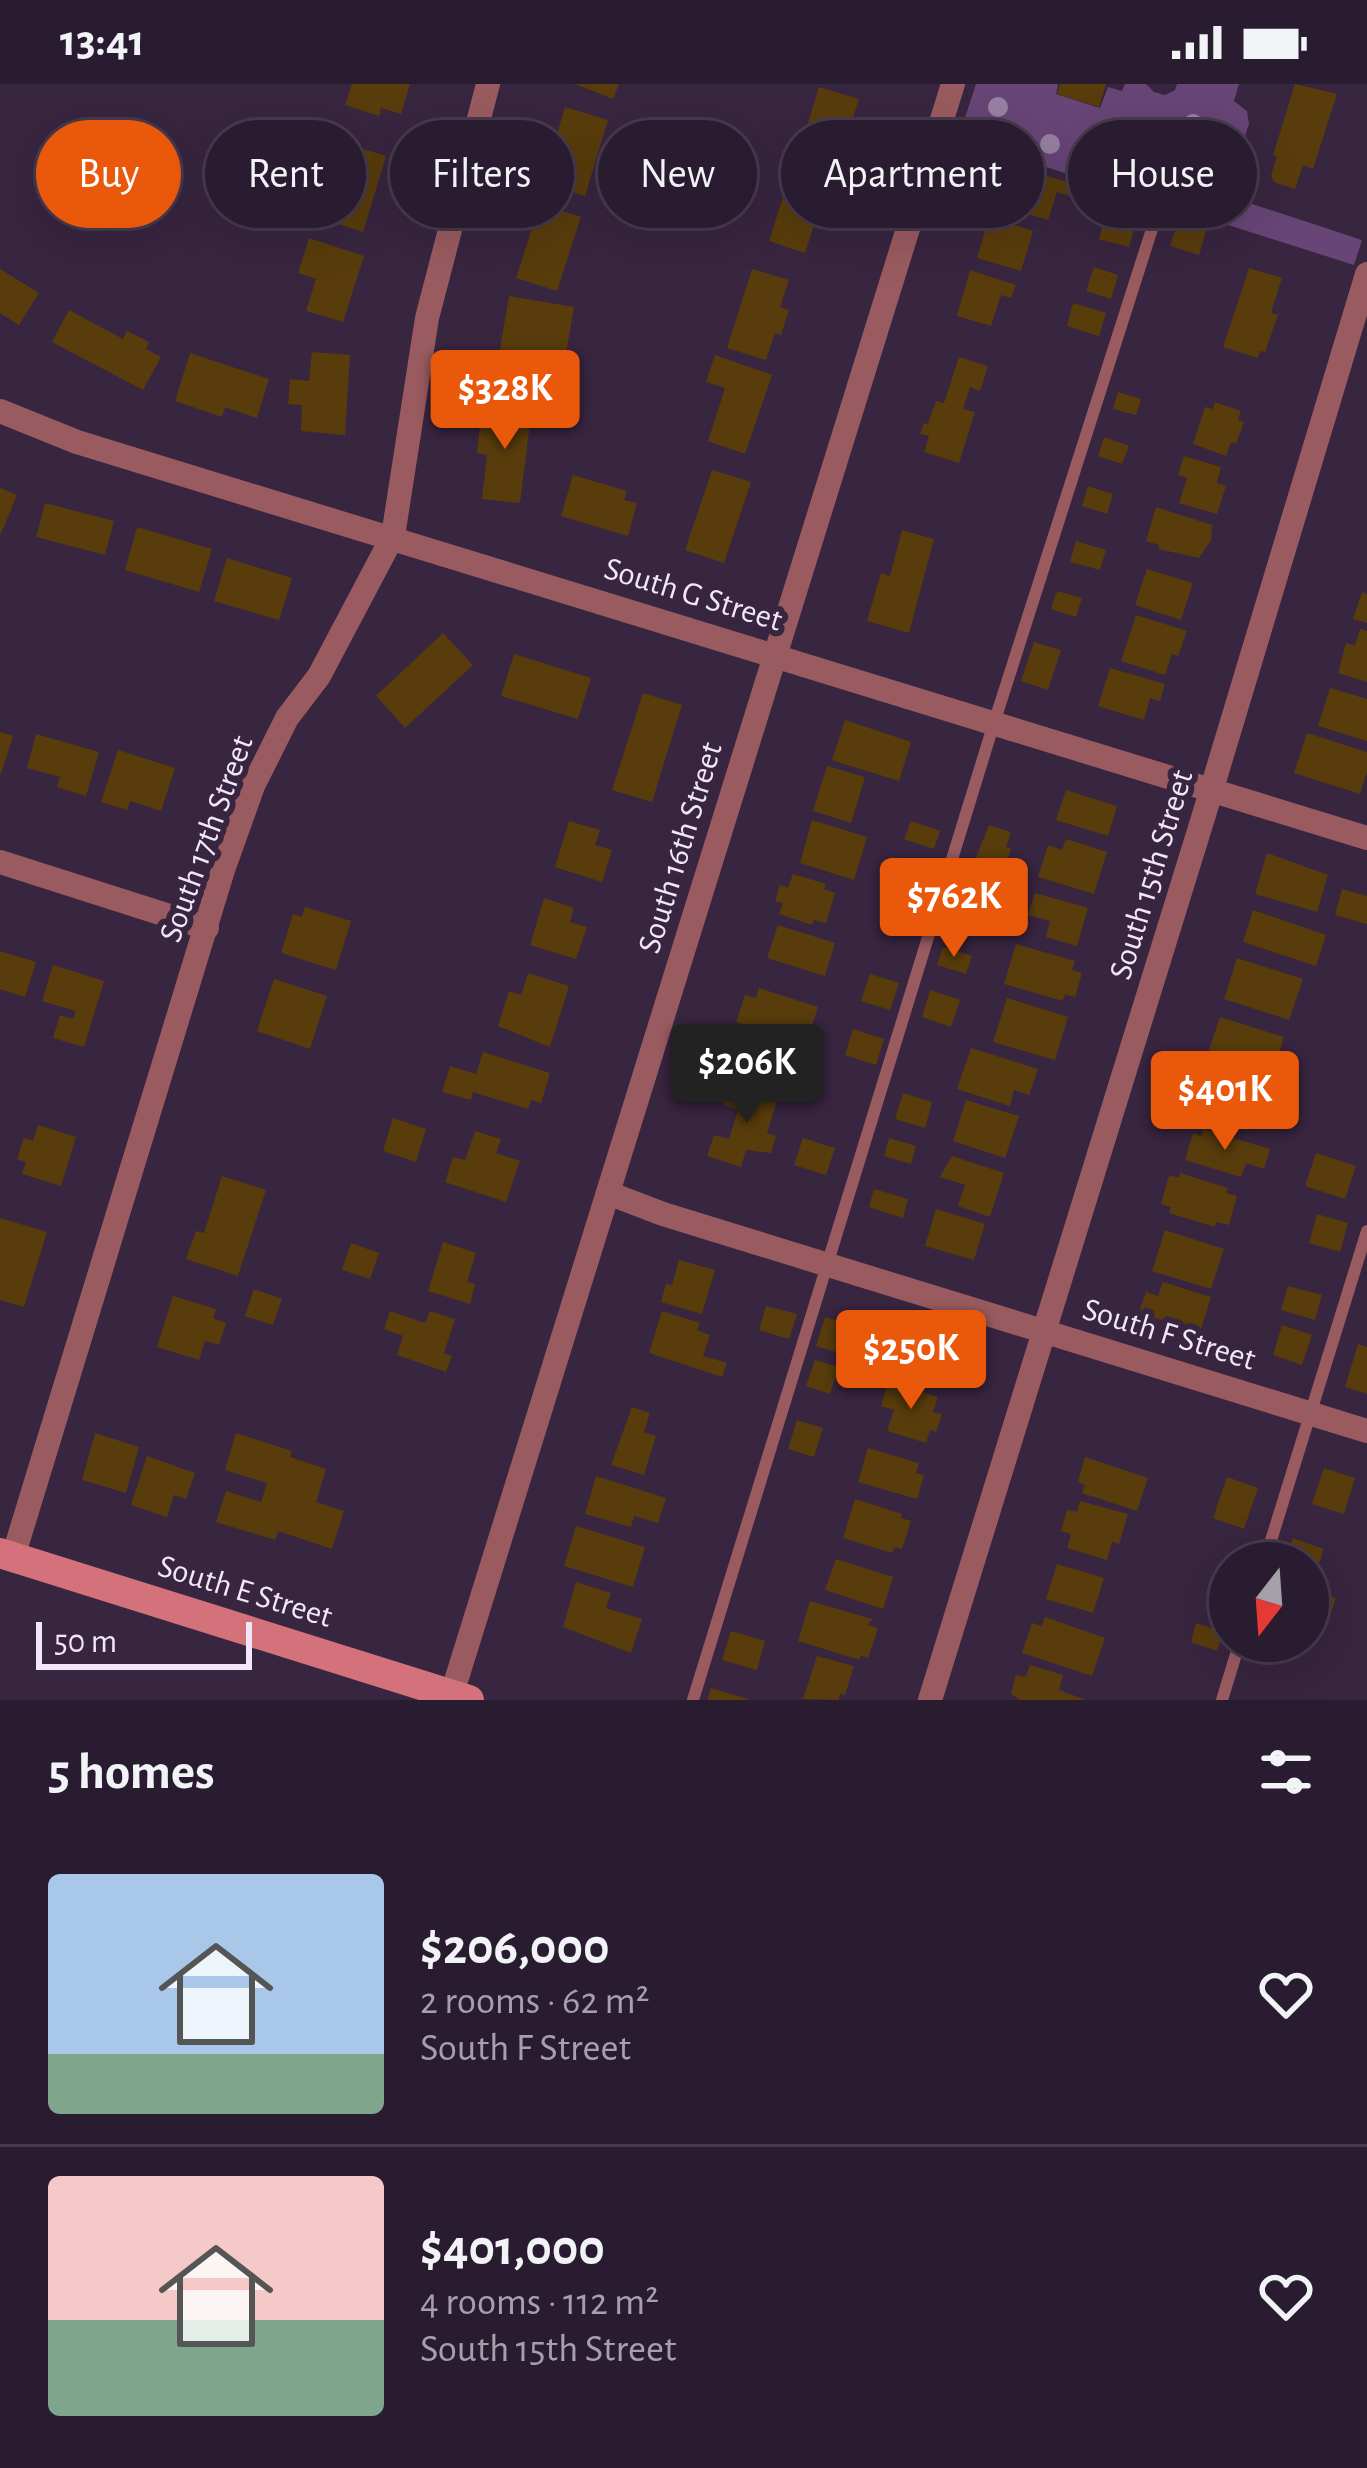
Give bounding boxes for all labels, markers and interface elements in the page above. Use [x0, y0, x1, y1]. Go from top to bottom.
text: 13:41 [60, 19, 145, 64]
chip: Buy [36, 120, 181, 228]
chip: Rent [205, 120, 366, 228]
chip: Filters [390, 120, 574, 228]
chip: New [598, 120, 757, 228]
chip: Apartment [781, 120, 1044, 228]
chip: House [1068, 120, 1257, 228]
pin: $328K [421, 350, 589, 452]
text: $328K [458, 369, 552, 408]
street label: South G Street [600, 552, 786, 638]
street label: South 17th Street [154, 731, 260, 947]
street label: South 16th Street [633, 738, 729, 957]
street label: South 15th Street [1104, 766, 1200, 984]
pin: $762K [870, 858, 1038, 960]
text: $762K [907, 877, 1001, 916]
pin: $206K [663, 1024, 831, 1126]
text: $206K [698, 1043, 796, 1082]
pin: $401K [1141, 1051, 1309, 1153]
text: $401K [1178, 1070, 1272, 1109]
street label: South F Street [1079, 1293, 1260, 1377]
pin: $250K [827, 1310, 995, 1412]
text: $250K [863, 1329, 959, 1368]
north arrow [1209, 1542, 1329, 1662]
map controls [1209, 1542, 1329, 1662]
street label: South E Street [154, 1550, 336, 1634]
scale bar [36, 1616, 252, 1669]
text: 50 m [54, 1626, 117, 1659]
icon: filters [1253, 1739, 1319, 1805]
text: 5 homes [48, 1747, 215, 1798]
icon: home [144, 1922, 288, 2066]
text: $206,000 [420, 1922, 610, 1973]
icon: heart [1253, 1961, 1319, 2027]
text: 2 rooms · 62 m² [420, 1982, 649, 2021]
text: South F Street [420, 2029, 631, 2068]
text: $401,000 [420, 2223, 605, 2274]
icon: home [144, 2224, 288, 2368]
icon: heart [1253, 2263, 1319, 2329]
text: 4 rooms · 112 m² [420, 2283, 659, 2322]
text: South 15th Street [420, 2330, 677, 2369]

